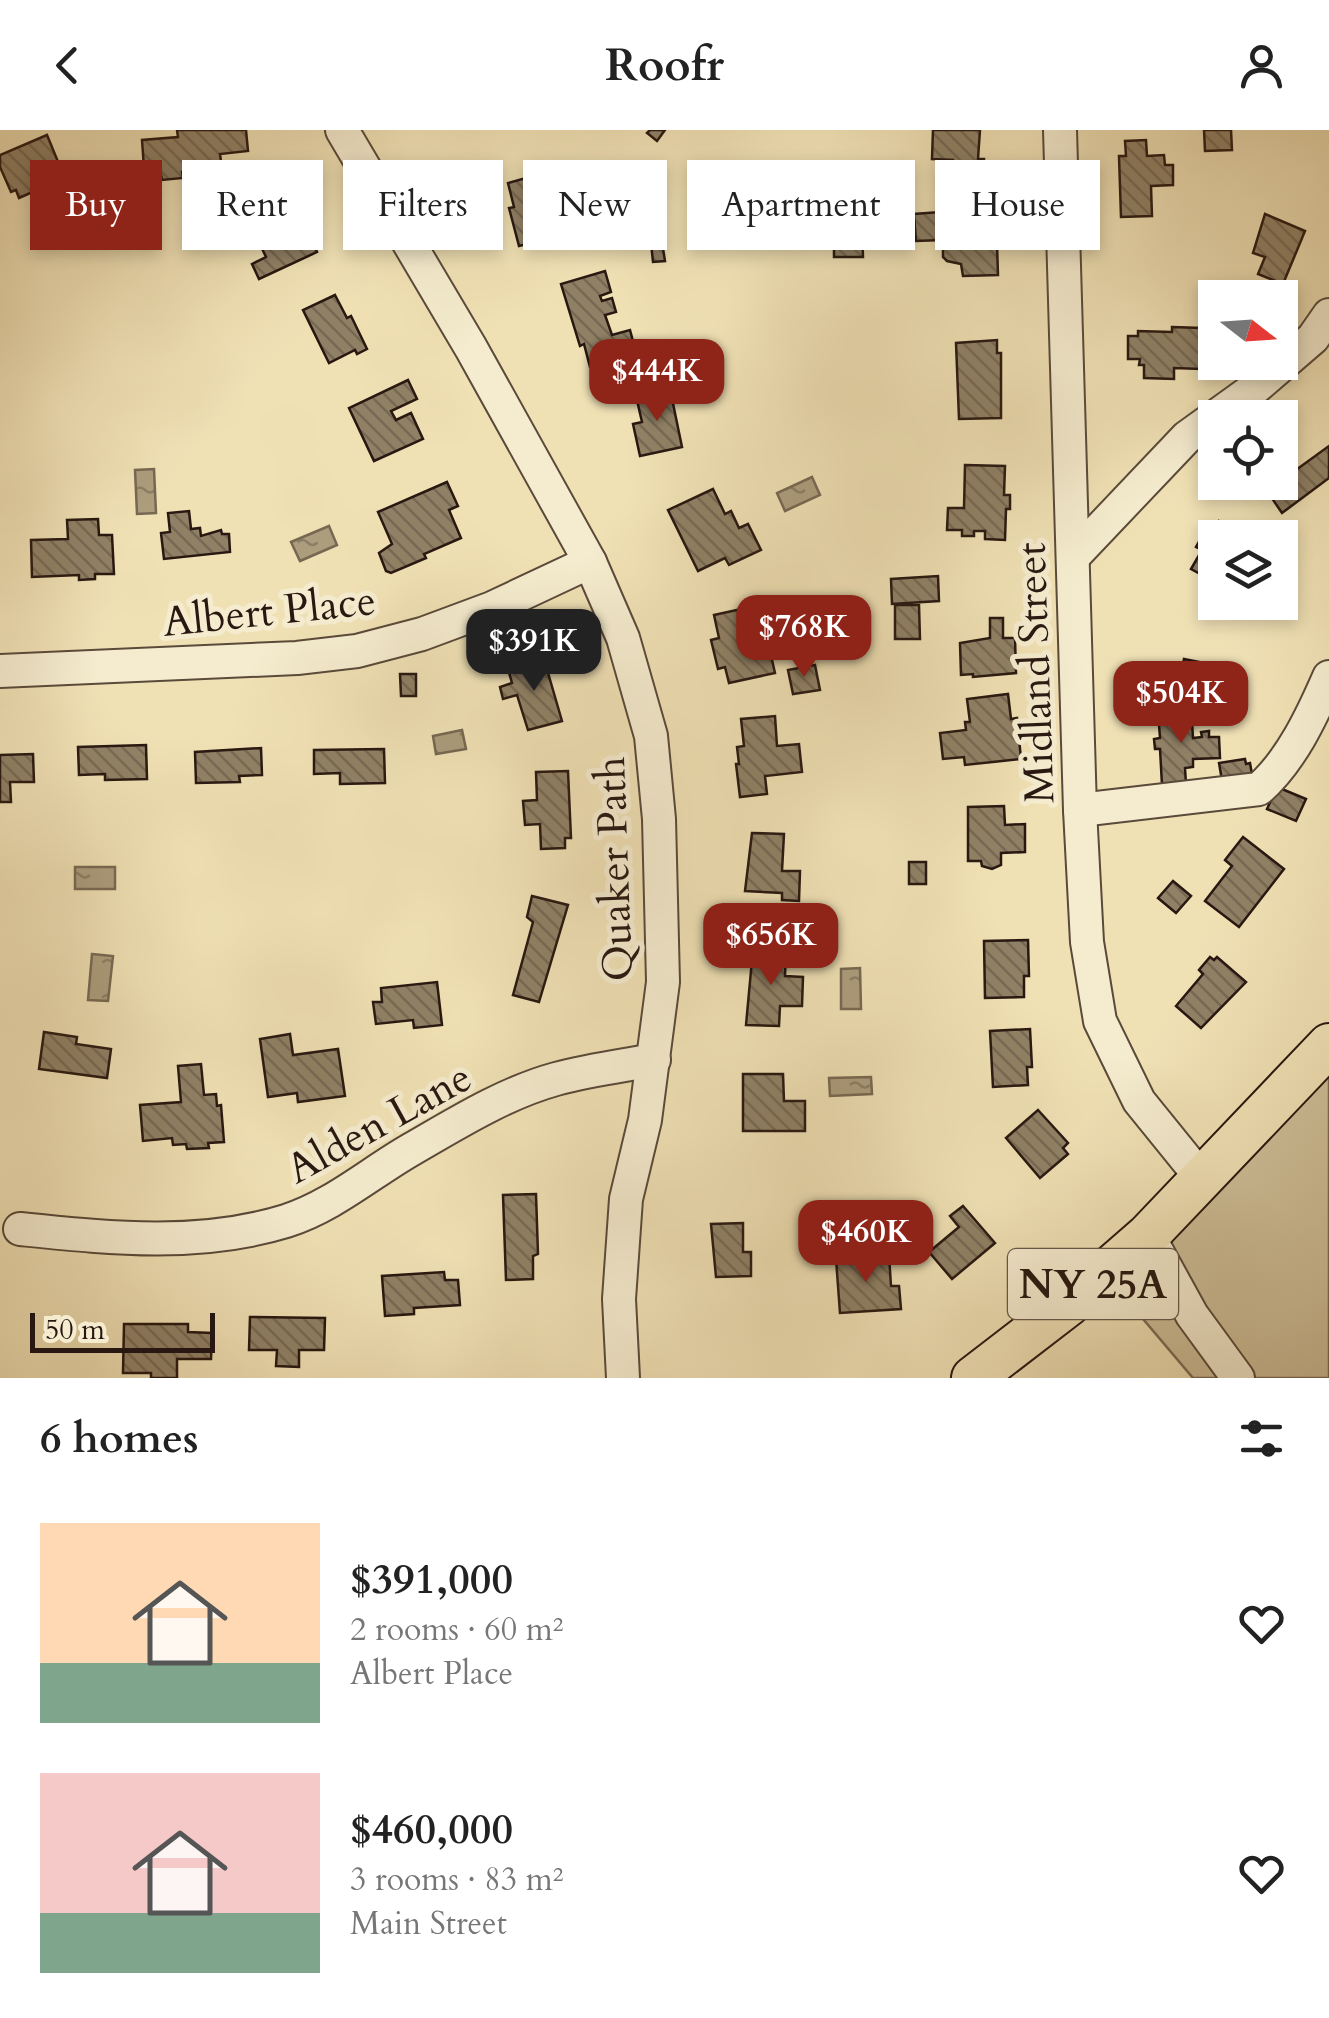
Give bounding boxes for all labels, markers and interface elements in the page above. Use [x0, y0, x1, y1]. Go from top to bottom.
text: Roofr [605, 35, 724, 96]
icon: back [40, 38, 95, 93]
icon: person [1234, 38, 1289, 93]
chip: Buy [30, 160, 162, 250]
chip: Rent [182, 160, 323, 250]
chip: Filters [343, 160, 503, 250]
chip: New [523, 160, 667, 250]
chip: Apartment [687, 160, 915, 250]
chip: House [935, 160, 1100, 250]
north arrow [1198, 280, 1298, 380]
map controls [1198, 280, 1298, 620]
pin: $444K [587, 339, 727, 424]
text: $444K [611, 349, 703, 393]
button: locate [1198, 400, 1298, 500]
button: layers [1198, 520, 1298, 620]
street label: Midland Street [1002, 541, 1069, 804]
street label: Albert Place [160, 572, 379, 651]
pin: $768K [734, 595, 874, 680]
text: $768K [758, 605, 850, 649]
pin: $391K [464, 609, 604, 694]
text: $391K [488, 619, 580, 663]
pin: $504K [1111, 661, 1251, 746]
text: $504K [1135, 671, 1227, 715]
street label: Quaker Path [582, 756, 647, 982]
pin: $656K [701, 903, 841, 988]
text: $656K [725, 913, 817, 957]
street label: Alden Lane [276, 1049, 482, 1198]
pin: $460K [796, 1200, 936, 1285]
text: $460K [820, 1210, 912, 1254]
road number: NY 25A [1008, 1249, 1178, 1319]
scale bar [30, 1308, 215, 1352]
text: 50 m [45, 1311, 105, 1349]
text: 6 homes [40, 1410, 198, 1467]
icon: filters [1234, 1411, 1289, 1466]
text: $391,000 [350, 1551, 513, 1608]
icon: home [120, 1563, 240, 1683]
icon: heart [1234, 1596, 1289, 1651]
text: 2 rooms · 60 m² [350, 1608, 563, 1652]
text: Albert Place [350, 1652, 513, 1696]
text: $460,000 [350, 1801, 513, 1858]
icon: home [120, 1813, 240, 1933]
icon: heart [1234, 1846, 1289, 1901]
text: 3 rooms · 83 m² [350, 1858, 563, 1902]
text: Main Street [350, 1902, 507, 1946]

